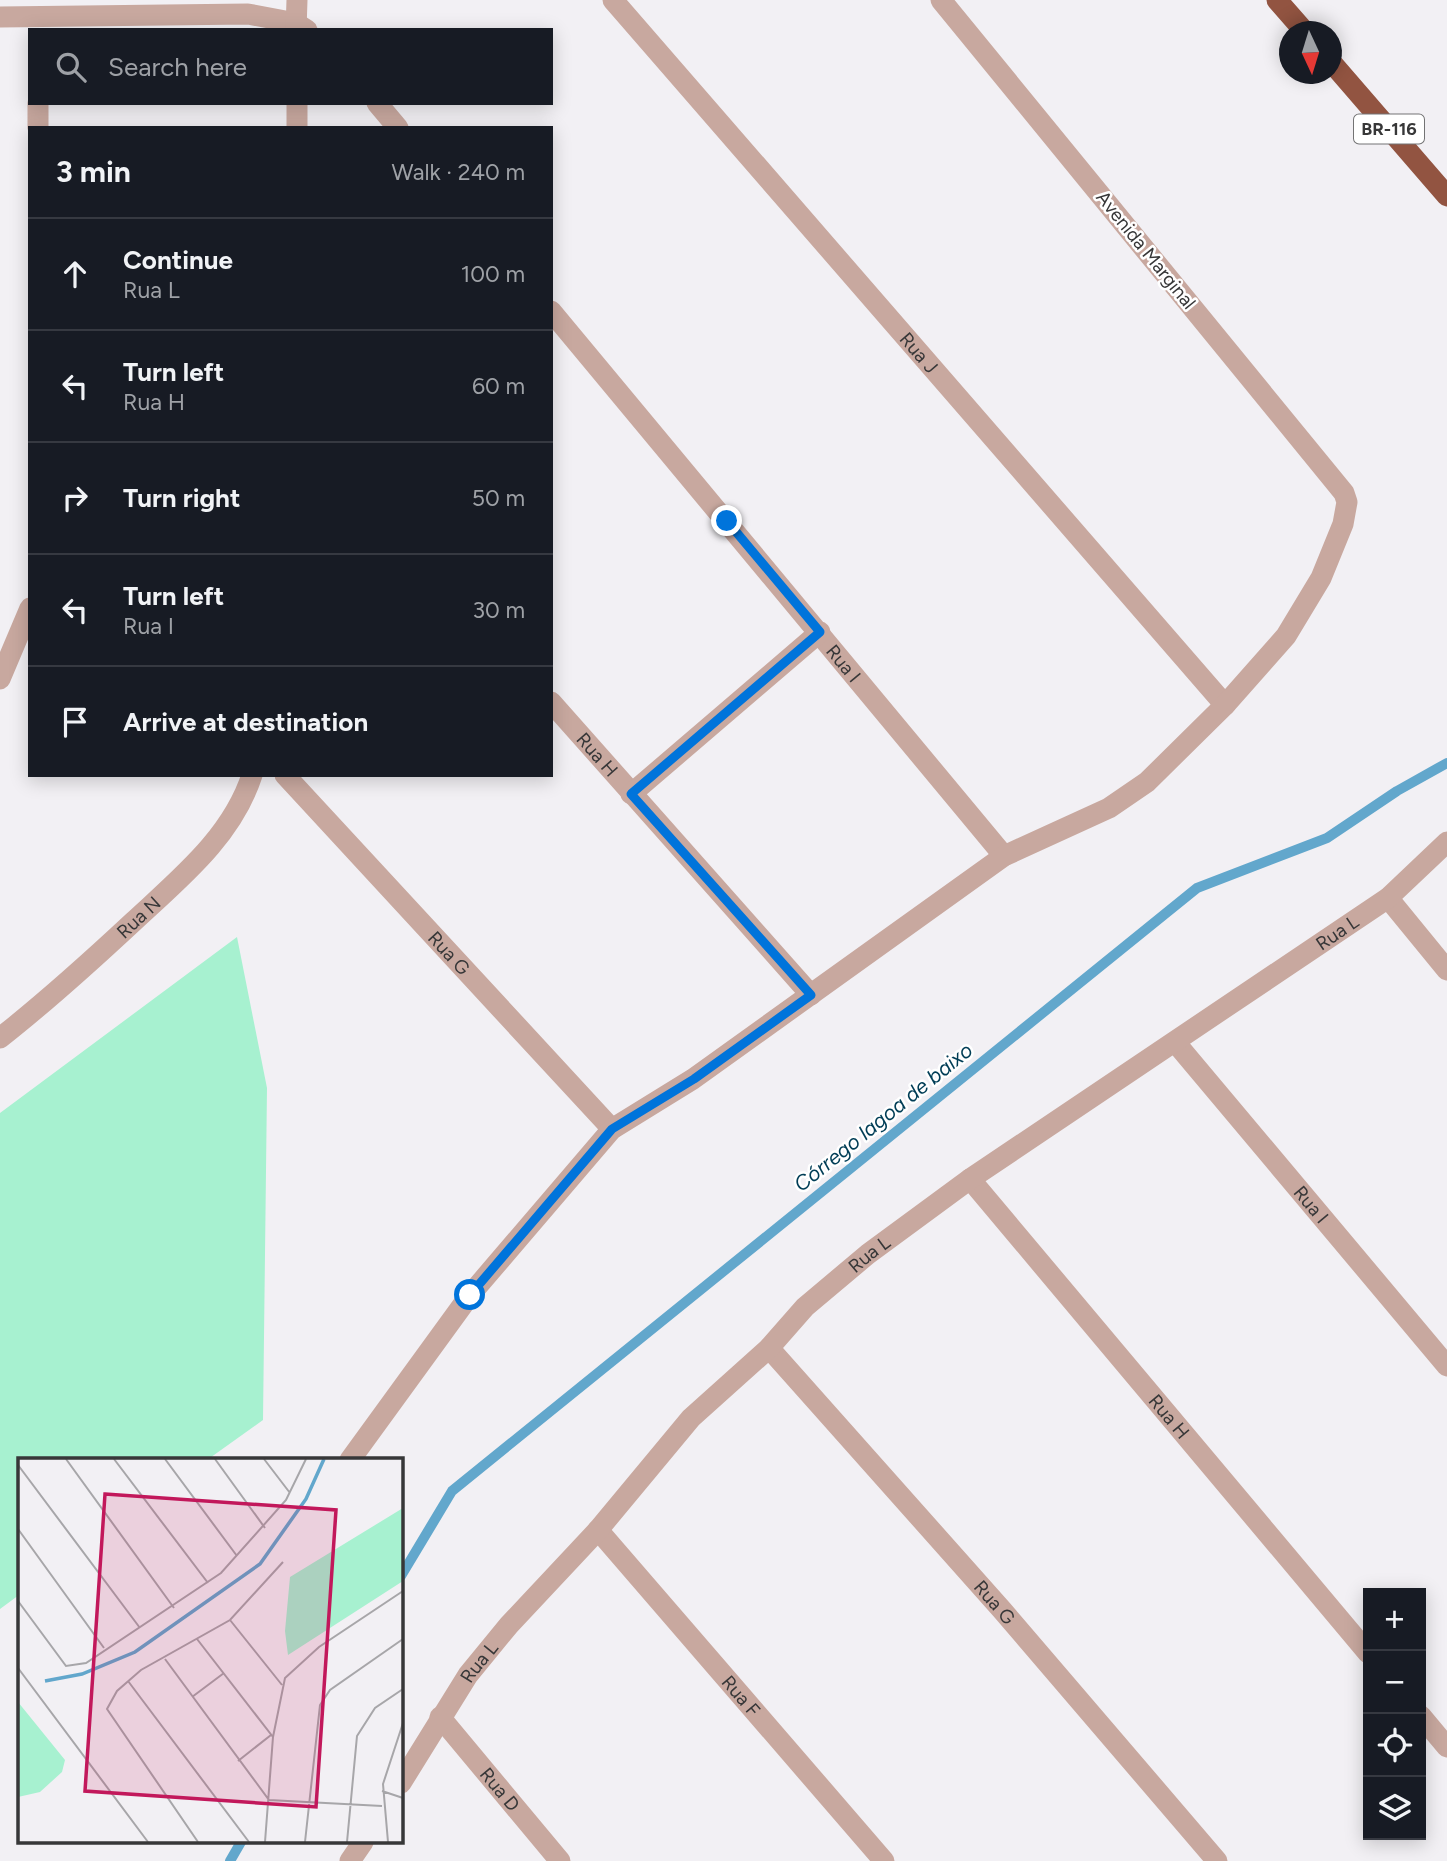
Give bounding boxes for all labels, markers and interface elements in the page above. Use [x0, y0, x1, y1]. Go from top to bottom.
north arrow [1279, 21, 1342, 84]
search box [28, 28, 553, 105]
icon: search [52, 48, 90, 86]
text: Search here [108, 51, 247, 83]
road number: BR-116 [1354, 114, 1424, 144]
text: 3 min [56, 153, 131, 190]
text: Walk · 240 m [392, 158, 525, 186]
street label: Avenida Marginal [1091, 186, 1201, 314]
text: Continue [123, 244, 233, 276]
icon: ahead [56, 255, 94, 293]
text: 100 m [461, 260, 525, 288]
text: Rua L [123, 276, 180, 304]
street label: Rua J [895, 327, 943, 378]
text: Turn left [123, 356, 224, 388]
icon: left [56, 367, 94, 405]
text: 60 m [472, 372, 525, 400]
text: Rua H [123, 388, 185, 416]
icon: right [56, 479, 94, 517]
text: Turn right [123, 482, 240, 514]
text: 50 m [472, 484, 525, 512]
route end [711, 505, 742, 536]
text: Turn left [123, 580, 224, 612]
icon: left [56, 591, 94, 629]
text: 30 m [472, 596, 525, 624]
text: Rua I [123, 612, 174, 640]
street label: Rua I [821, 640, 866, 687]
icon: arrive [56, 703, 94, 741]
text: Arrive at destination [123, 706, 368, 738]
street label: Rua H [572, 728, 623, 781]
street label: Rua N [112, 891, 165, 943]
street label: Rua L [1311, 910, 1363, 955]
street label: Rua G [423, 926, 475, 979]
water label: Córrego lagoa de baixo [789, 1037, 977, 1197]
street label: Rua I [1289, 1181, 1334, 1228]
street label: Rua L [843, 1230, 894, 1277]
route start [454, 1279, 485, 1310]
street label: Rua H [1144, 1389, 1195, 1443]
inset map [18, 1458, 402, 1843]
street label: Rua G [969, 1575, 1021, 1629]
map controls [1363, 1588, 1426, 1840]
button: + [1363, 1588, 1426, 1651]
street label: Rua L [455, 1636, 503, 1687]
button: − [1363, 1651, 1426, 1714]
street label: Rua F [717, 1670, 765, 1721]
button: locate [1363, 1714, 1426, 1777]
street label: Rua D [475, 1763, 525, 1816]
button: layers [1363, 1777, 1426, 1840]

